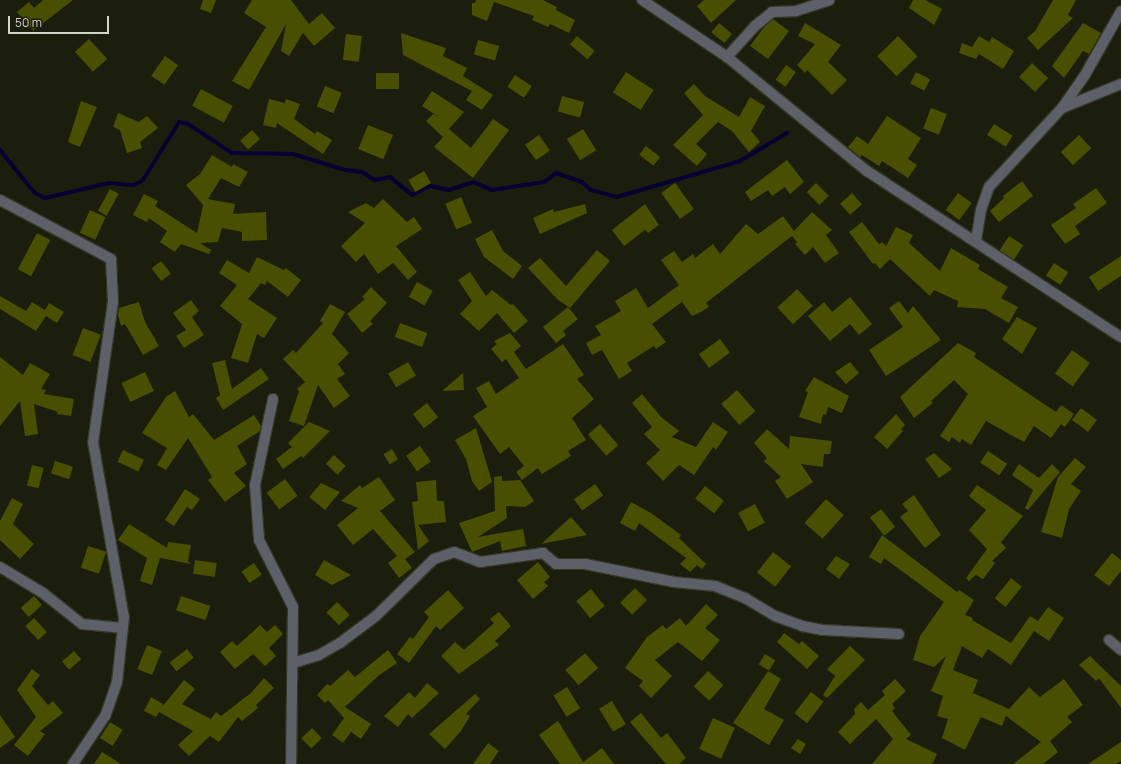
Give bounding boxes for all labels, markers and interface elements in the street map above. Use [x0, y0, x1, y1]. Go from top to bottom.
scale bar [10, 8, 111, 34]
text: 50 m [15, 14, 42, 31]

